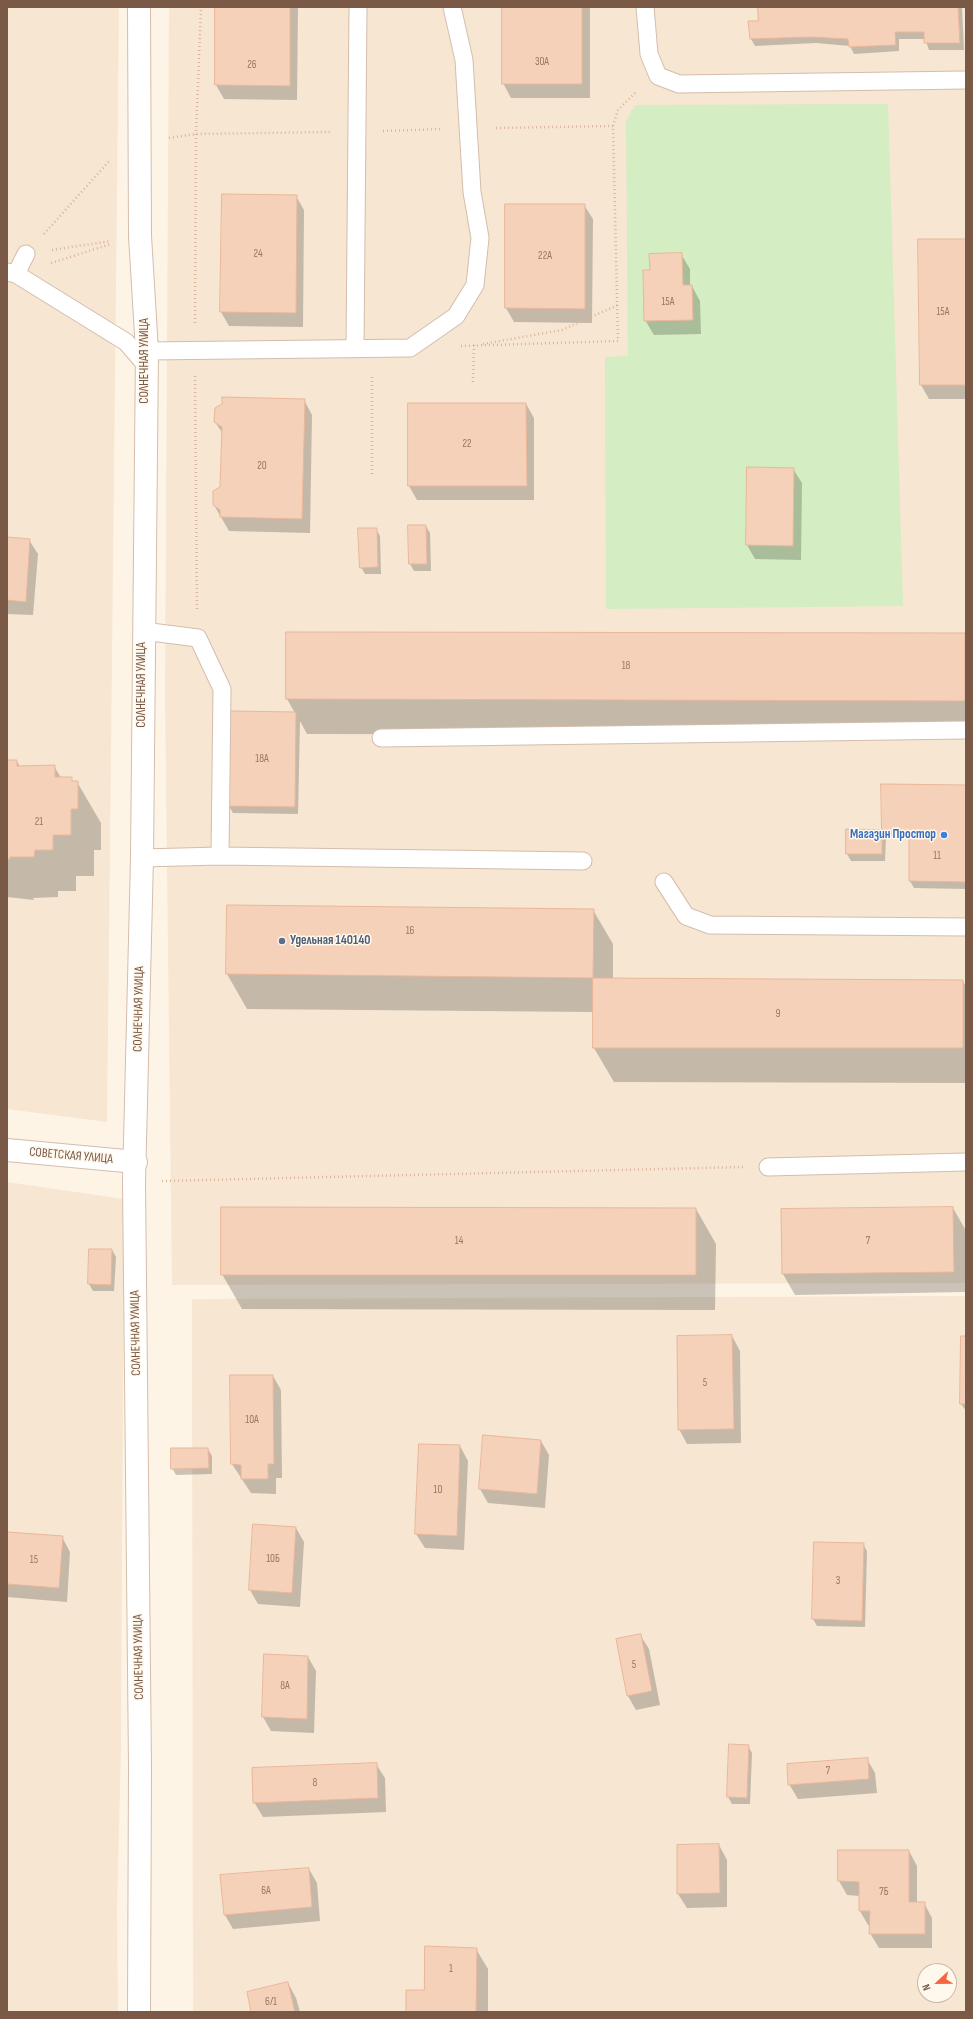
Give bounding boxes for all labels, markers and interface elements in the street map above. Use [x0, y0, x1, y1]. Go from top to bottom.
house number: 30А [535, 55, 549, 69]
house number: 26 [247, 58, 257, 72]
house number: 24 [253, 247, 263, 261]
house number: 22А [538, 249, 552, 263]
house number: 15А [662, 295, 674, 309]
house number: 15А [937, 305, 949, 319]
street label: СОЛНЕЧНАЯ УЛИЦА [137, 318, 153, 404]
house number: 22 [462, 437, 472, 451]
house number: 20 [257, 459, 267, 473]
street label: СОЛНЕЧНАЯ УЛИЦА [134, 642, 150, 728]
house number: 18 [622, 659, 630, 673]
house number: 18А [255, 752, 269, 766]
house number: 21 [35, 815, 43, 829]
place label: Магазин Простор [850, 827, 936, 843]
marker: Магазин Простор [939, 830, 949, 840]
house number: 11 [933, 849, 941, 863]
house number: 16 [406, 924, 414, 938]
place label: Удельная 140140 [290, 933, 370, 949]
marker: Удельная 140140 [277, 936, 287, 946]
street label: СОЛНЕЧНАЯ УЛИЦА [130, 966, 148, 1052]
house number: 9 [776, 1007, 780, 1021]
street label: СОВЕТСКАЯ УЛИЦА [29, 1145, 113, 1167]
house number: 14 [455, 1234, 463, 1248]
house number: 7 [866, 1234, 870, 1248]
street label: СОЛНЕЧНАЯ УЛИЦА [127, 1290, 145, 1376]
house number: 5 [703, 1376, 707, 1390]
house number: 10А [245, 1413, 259, 1427]
house number: 10 [434, 1483, 442, 1497]
house number: 10Б [266, 1552, 280, 1566]
house number: 15 [30, 1553, 38, 1567]
house number: 3 [836, 1574, 840, 1588]
street label: СОЛНЕЧНАЯ УЛИЦА [130, 1614, 148, 1700]
house number: 5 [632, 1658, 636, 1672]
house number: 8А [280, 1679, 290, 1693]
house number: 7 [826, 1764, 830, 1778]
house number: 8 [313, 1776, 317, 1790]
house number: 6А [261, 1884, 271, 1898]
house number: 7Б [879, 1885, 889, 1899]
house number: 1 [449, 1962, 453, 1976]
north arrow [917, 1963, 957, 2003]
text: N [919, 1982, 933, 1992]
house number: 6/1 [265, 1995, 277, 2009]

